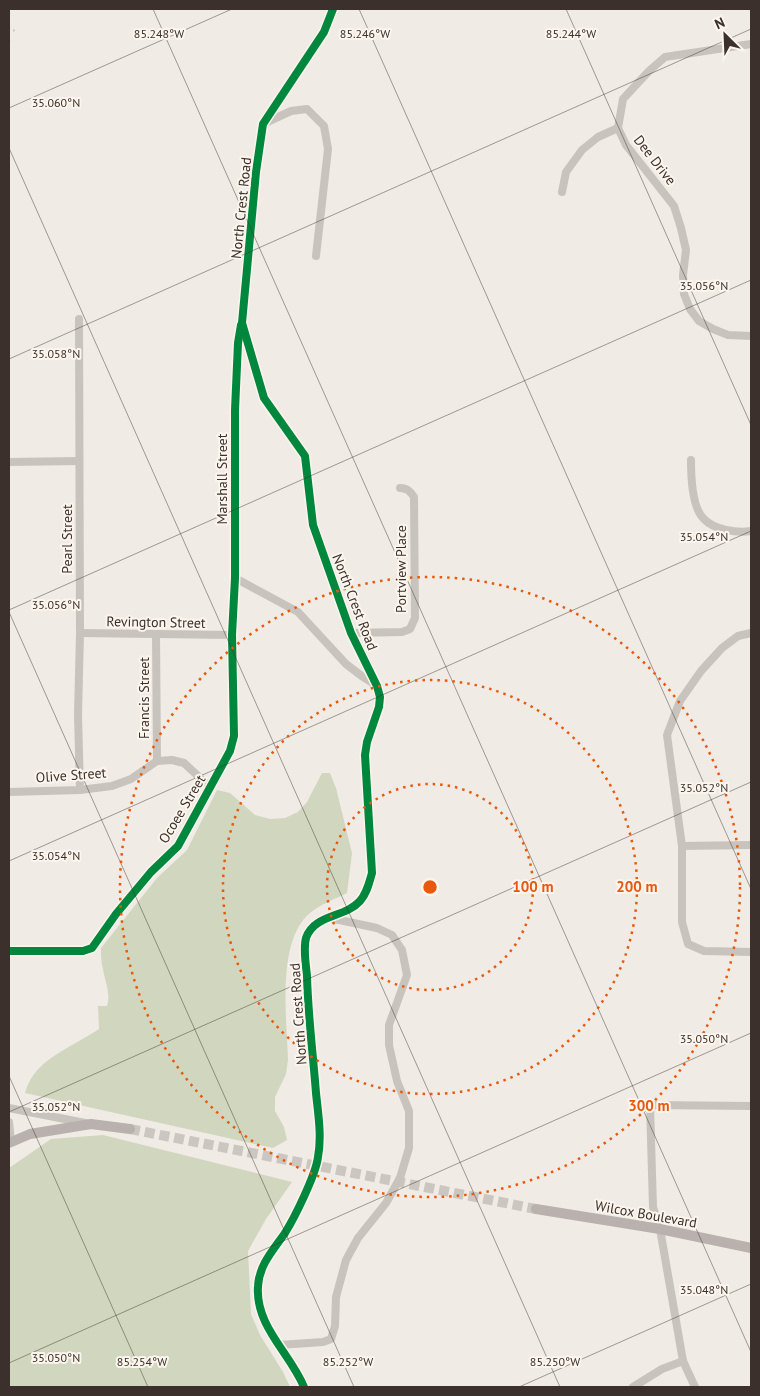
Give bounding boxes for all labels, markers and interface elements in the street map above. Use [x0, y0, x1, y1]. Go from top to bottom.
north arrow [700, 10, 750, 60]
text: N [712, 13, 728, 33]
text: 85.248°W [134, 26, 184, 41]
text: 85.246°W [340, 26, 390, 41]
text: 85.244°W [546, 26, 596, 41]
text: 35.060°N [32, 95, 80, 110]
street label: Dee Drive [630, 131, 680, 189]
street label: North Crest Road [227, 156, 255, 260]
text: 35.056°N [680, 278, 728, 293]
text: 35.058°N [32, 346, 80, 361]
street label: Marshall Street [213, 433, 231, 524]
street label: Pearl Street [58, 504, 76, 574]
street label: Portview Place [392, 525, 410, 613]
text: 35.054°N [680, 529, 728, 544]
street label: North Crest Road [328, 551, 382, 653]
text: 35.056°N [32, 597, 80, 612]
street label: Revington Street [106, 612, 206, 632]
street label: Francis Street [135, 657, 153, 739]
street label: Olive Street [35, 764, 107, 786]
street label: Ocoee Street [155, 771, 210, 846]
text: 35.052°N [680, 780, 728, 795]
text: 35.054°N [32, 848, 80, 863]
text: 100 m [512, 877, 554, 896]
text: 200 m [616, 877, 658, 896]
centre of rings [421, 878, 439, 896]
street label: North Crest Road [285, 963, 311, 1065]
text: 35.050°N [680, 1031, 728, 1046]
text: 300 m [628, 1096, 670, 1115]
text: 35.052°N [32, 1099, 80, 1114]
street label: Wilcox Boulevard [594, 1196, 698, 1232]
text: 35.048°N [680, 1282, 728, 1297]
text: 35.050°N [32, 1350, 80, 1365]
text: 85.254°W [117, 1354, 167, 1369]
text: 85.252°W [323, 1354, 373, 1369]
text: 85.250°W [530, 1354, 580, 1369]

